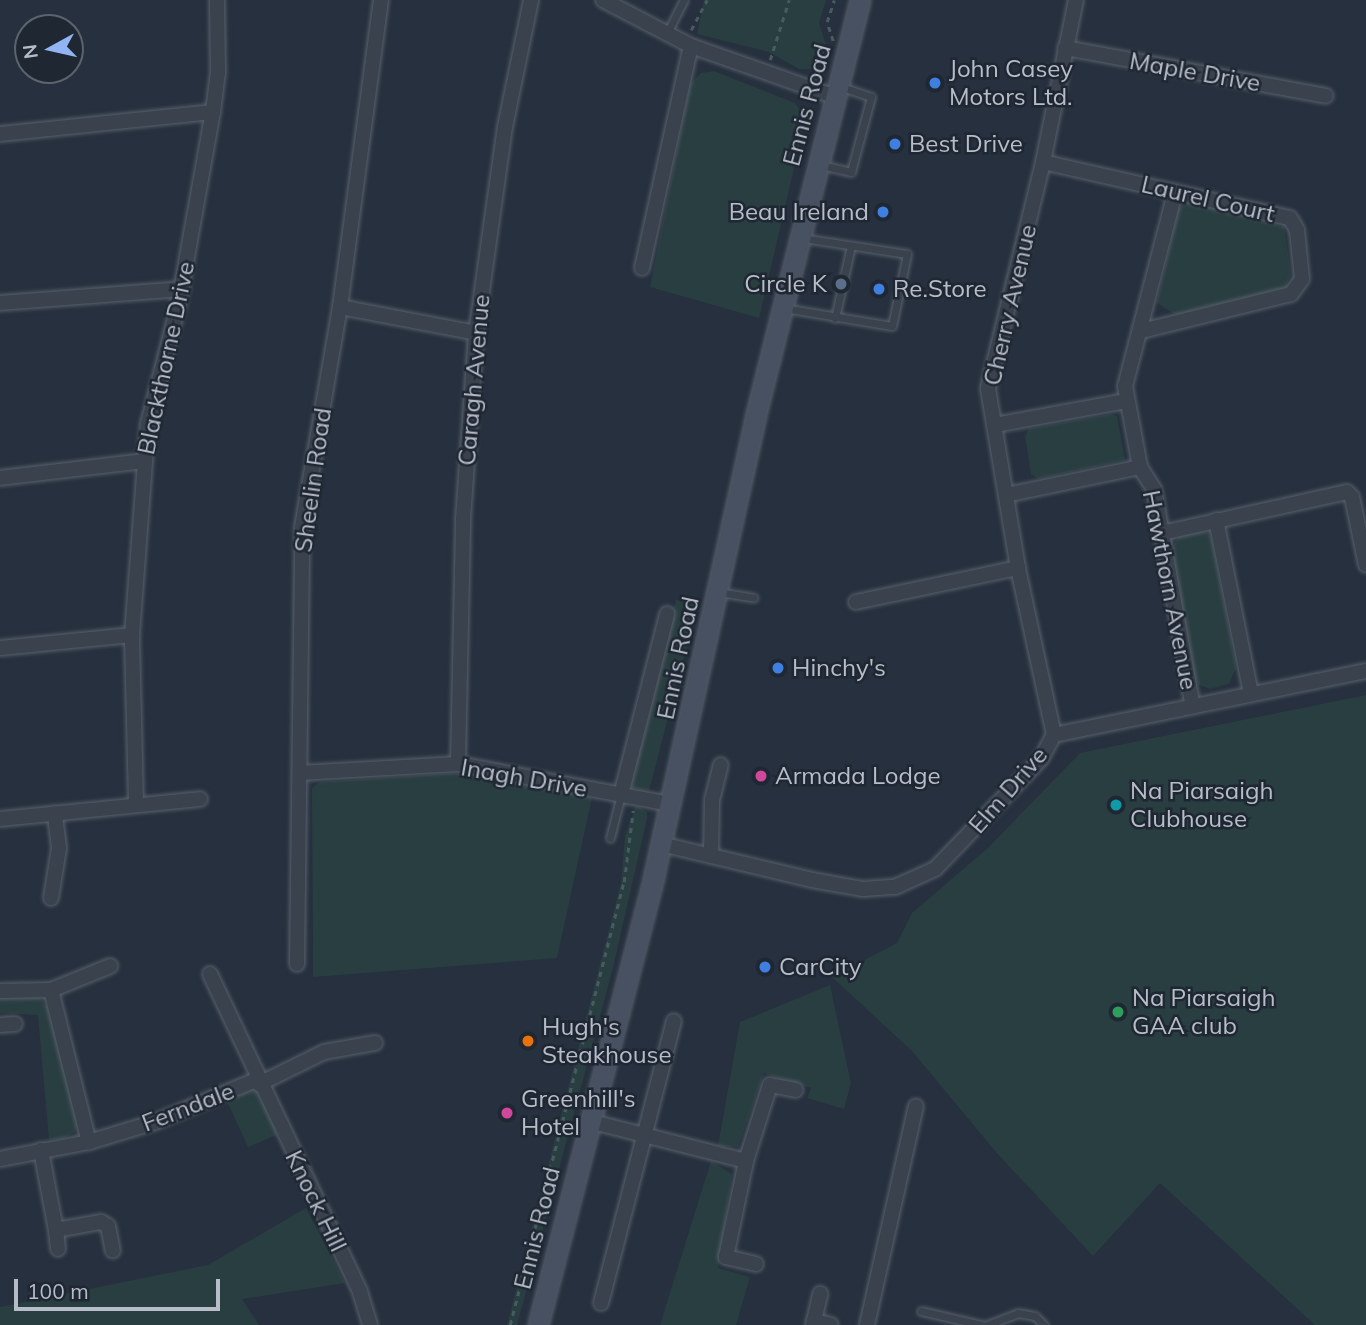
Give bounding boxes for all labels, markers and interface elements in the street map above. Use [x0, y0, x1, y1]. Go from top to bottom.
north arrow [14, 14, 84, 84]
street label: Ennis Road [777, 41, 837, 169]
text: N [17, 43, 43, 60]
street label: Maple Drive [1127, 46, 1263, 98]
place label: John Casey Motors Ltd. [949, 55, 1073, 111]
marker: John Casey Motors Ltd. [927, 75, 943, 91]
place label: Best Drive [909, 130, 1023, 158]
marker: Best Drive [887, 136, 903, 152]
street label: Laurel Court [1139, 170, 1277, 228]
place label: Beau Ireland [729, 198, 869, 226]
marker: Beau Ireland [875, 204, 891, 220]
street label: Cherry Avenue [977, 222, 1043, 388]
street label: Blackthorne Drive [131, 259, 201, 457]
place label: Circle K [744, 270, 827, 298]
place label: Re.Store [893, 275, 987, 303]
marker: Circle K [833, 276, 849, 292]
marker: Re.Store [871, 281, 887, 297]
street label: Caragh Avenue [452, 293, 496, 467]
street label: Sheelin Road [289, 406, 337, 554]
street label: Hawthorn Avenue [1137, 488, 1203, 692]
street label: Ennis Road [651, 594, 705, 722]
place label: Hinchy's [792, 654, 886, 682]
marker: Hinchy's [770, 660, 786, 676]
street label: Elm Drive [963, 741, 1053, 839]
street label: Inagh Drive [459, 753, 589, 803]
place label: Armada Lodge [775, 762, 940, 790]
marker: Armada Lodge [753, 768, 769, 784]
place label: Na Piarsaigh Clubhouse [1130, 777, 1273, 833]
marker: Na Piarsaigh Clubhouse [1108, 797, 1124, 813]
place label: CarCity [779, 953, 862, 981]
marker: CarCity [757, 959, 773, 975]
place label: Na Piarsaigh GAA club [1132, 984, 1275, 1040]
marker: Na Piarsaigh GAA club [1110, 1004, 1126, 1020]
place label: Hugh's Steakhouse [542, 1013, 672, 1069]
marker: Hugh's Steakhouse [520, 1033, 536, 1049]
street label: Ferndale [138, 1076, 238, 1138]
place label: Greenhill's Hotel [521, 1085, 636, 1141]
marker: Greenhill's Hotel [499, 1105, 515, 1121]
street label: Knock Hill [279, 1146, 353, 1256]
street label: Ennis Road [508, 1164, 566, 1292]
scale bar [18, 1266, 224, 1310]
text: 100 m [27, 1278, 89, 1304]

